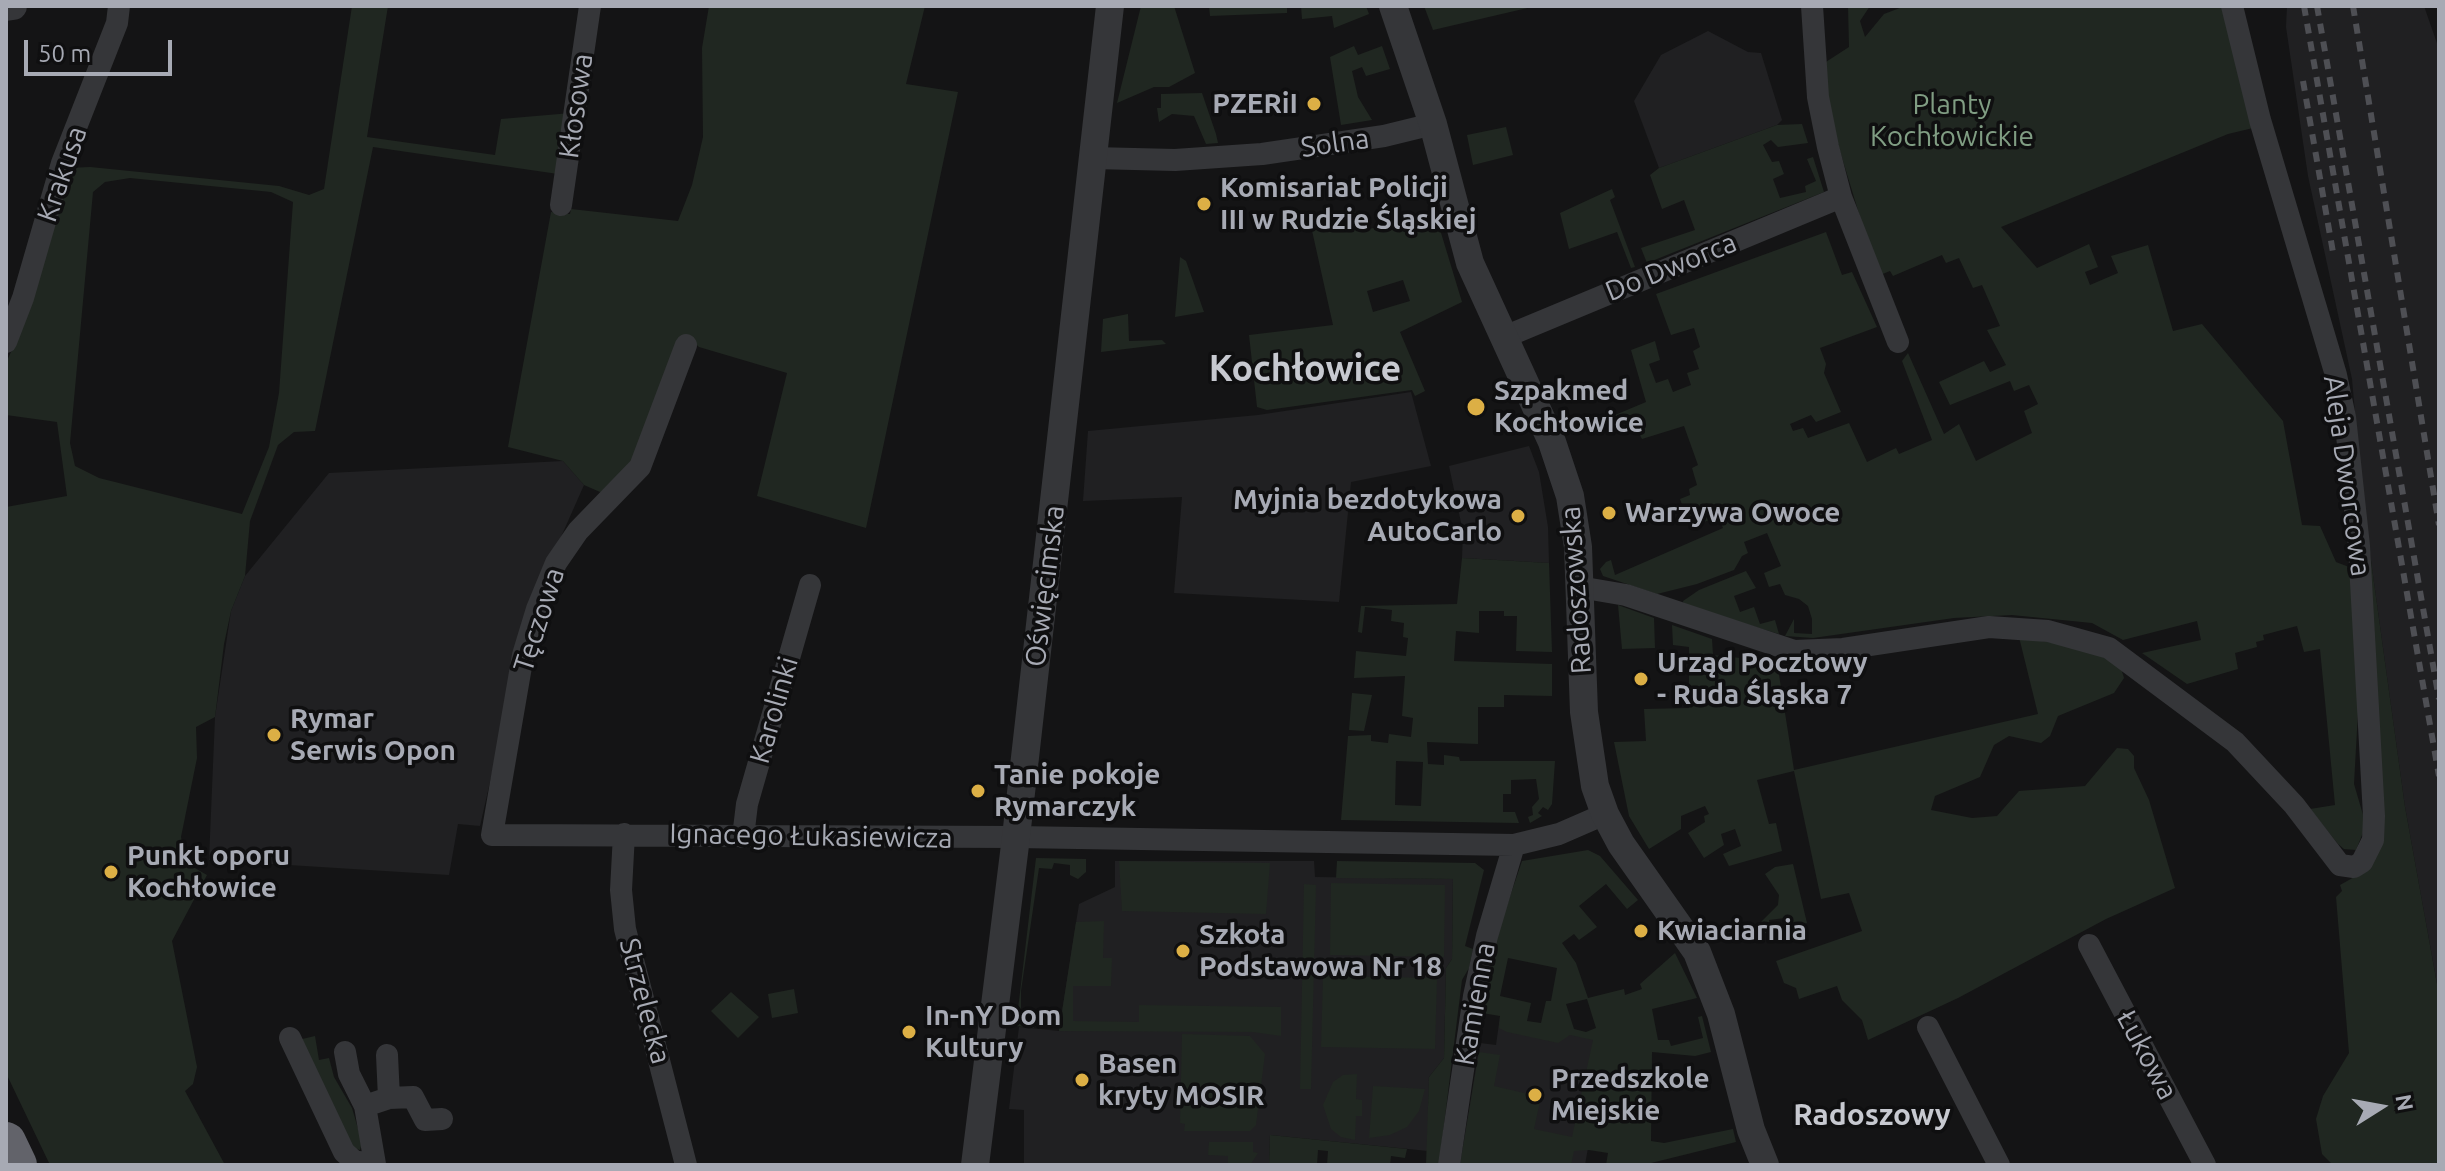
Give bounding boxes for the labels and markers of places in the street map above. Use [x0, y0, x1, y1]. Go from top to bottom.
place label: PZERiI [1212, 87, 1298, 121]
marker: PZERiI [1305, 95, 1323, 113]
place label: Komisariat Policji III w Rudzie Śląskiej [1220, 171, 1477, 237]
marker: Komisariat Policji III w Rudzie Śląskiej [1195, 195, 1213, 213]
place label: Szpakmed Kochłowice [1494, 374, 1644, 440]
marker: Szpakmed Kochłowice [1465, 396, 1487, 418]
place label: Myjnia bezdotykowa AutoCarlo [1233, 483, 1502, 549]
place label: Warzywa Owoce [1625, 496, 1840, 530]
marker: Warzywa Owoce [1600, 504, 1618, 522]
marker: Myjnia bezdotykowa AutoCarlo [1509, 507, 1527, 525]
place label: Urząd Pocztowy - Ruda Śląska 7 [1657, 646, 1868, 712]
marker: Urząd Pocztowy - Ruda Śląska 7 [1632, 670, 1650, 688]
place label: Rymar Serwis Opon [290, 702, 456, 768]
marker: Rymar Serwis Opon [265, 726, 283, 744]
place label: Tanie pokoje Rymarczyk [994, 758, 1160, 824]
marker: Tanie pokoje Rymarczyk [969, 782, 987, 800]
place label: Punkt oporu Kochłowice [127, 839, 290, 905]
marker: Punkt oporu Kochłowice [102, 863, 120, 881]
place label: Kwiaciarnia [1657, 914, 1807, 948]
place label: Szkoła Podstawowa Nr 18 [1199, 918, 1442, 984]
marker: Kwiaciarnia [1632, 922, 1650, 940]
marker: Szkoła Podstawowa Nr 18 [1174, 942, 1192, 960]
place label: In-nY Dom Kultury [925, 999, 1061, 1065]
marker: In-nY Dom Kultury [900, 1023, 918, 1041]
place label: Basen kryty MOSIR [1098, 1047, 1264, 1113]
place label: Przedszkole Miejskie [1551, 1062, 1710, 1128]
marker: Basen kryty MOSIR [1073, 1071, 1091, 1089]
marker: Przedszkole Miejskie [1526, 1086, 1544, 1104]

